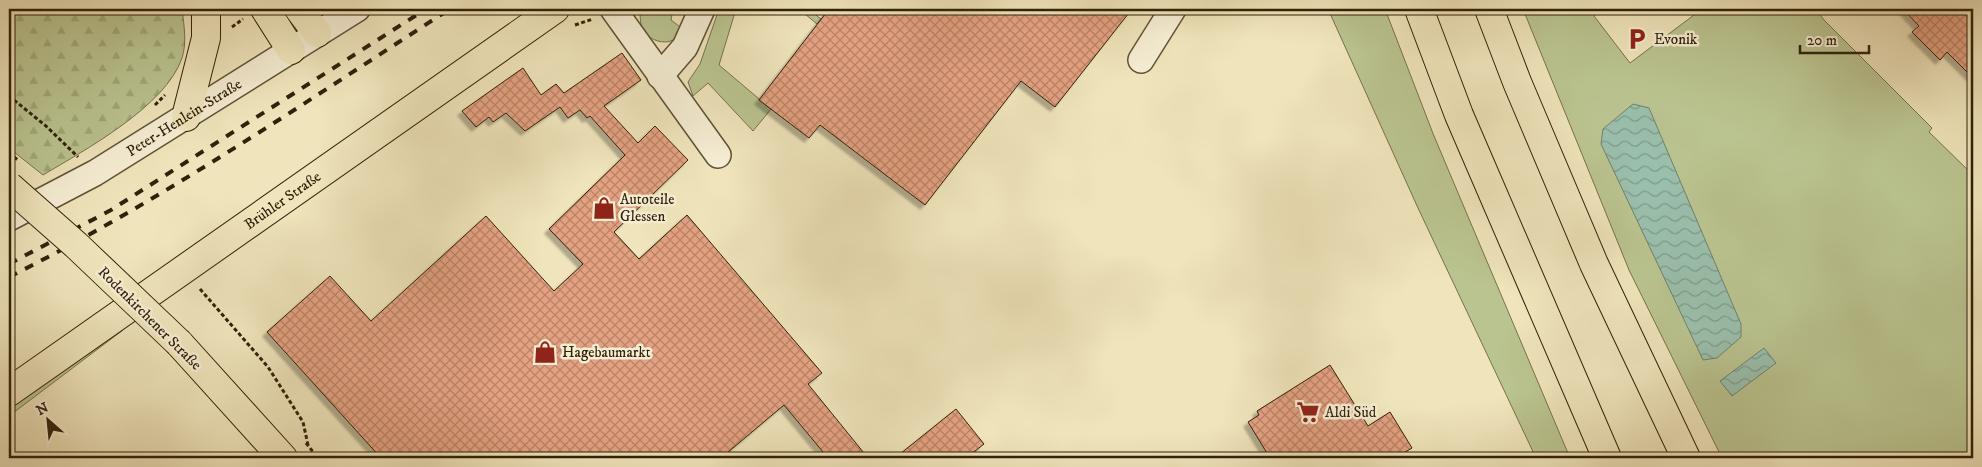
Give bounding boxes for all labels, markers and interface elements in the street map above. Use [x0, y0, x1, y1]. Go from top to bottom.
scale bar [1800, 22, 1868, 54]
parking icon: Evonik [1624, 26, 1650, 52]
place label: Evonik [1654, 30, 1698, 49]
text: 20 m [1807, 31, 1837, 50]
street label: Peter-Henlein-Straße [123, 75, 245, 161]
street label: Brühler Straße [241, 167, 325, 234]
place label: Autoteile Glessen [620, 190, 674, 226]
shop icon: Autoteile Glessen [591, 195, 617, 221]
street label: Rodenkirchener Straße [94, 263, 205, 374]
shop icon: Hagebaumarkt [532, 339, 558, 365]
place label: Hagebaumarkt [562, 343, 651, 362]
north arrow [22, 394, 72, 444]
text: N [33, 398, 52, 420]
supermarket icon: Aldi Süd [1295, 399, 1321, 425]
place label: Aldi Süd [1325, 403, 1377, 422]

